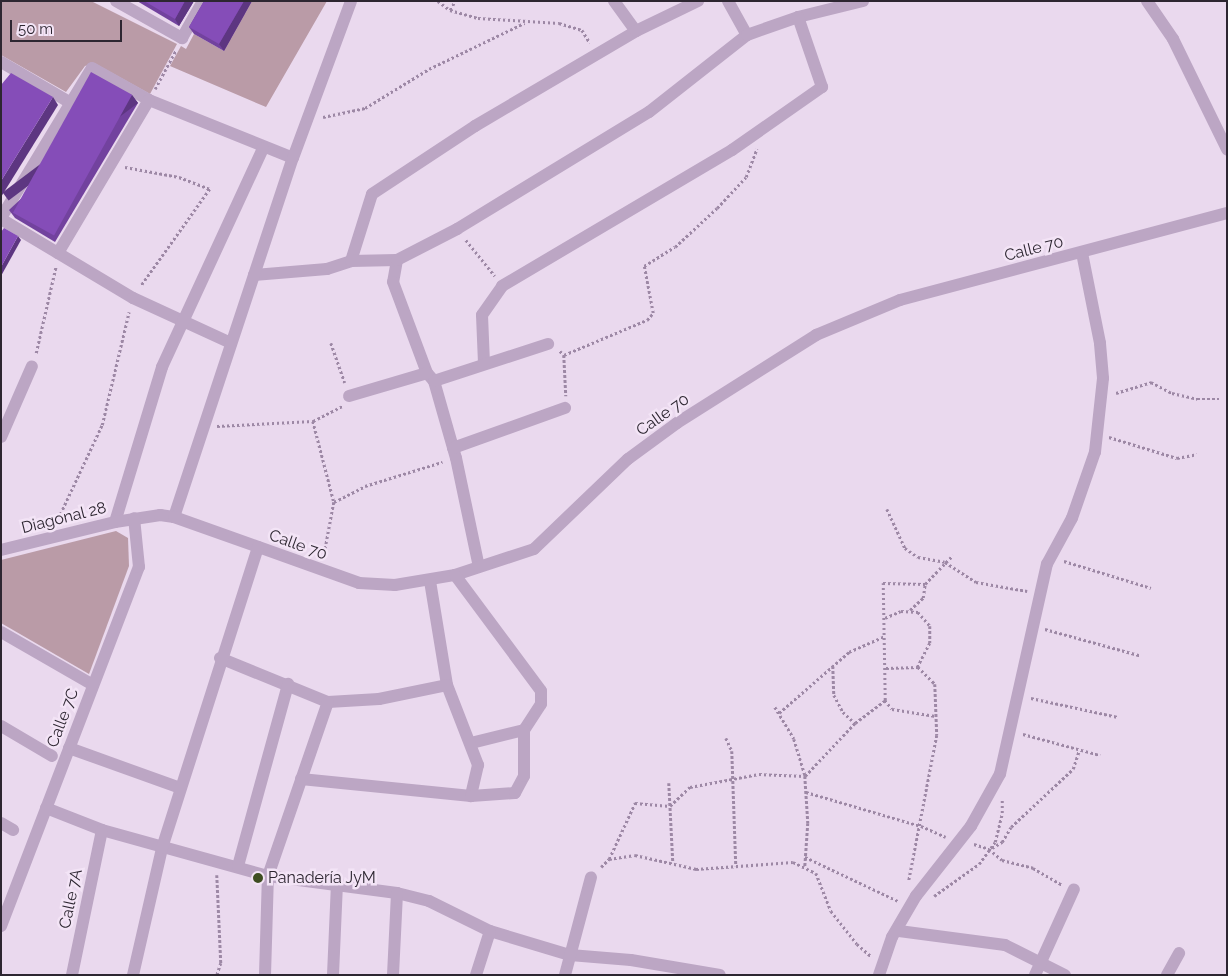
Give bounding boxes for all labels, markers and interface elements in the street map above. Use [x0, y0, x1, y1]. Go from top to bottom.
scale bar [12, 10, 125, 42]
text: 50 m [18, 20, 53, 38]
street label: Calle 70 [1002, 232, 1066, 266]
street label: Calle 70 [633, 390, 693, 440]
street label: Diagonal 28 [19, 498, 109, 538]
street label: Calle 70 [266, 526, 330, 564]
street label: Calle 7C [43, 686, 83, 750]
street label: Calle 7A [55, 867, 87, 931]
place label: Panadería JyM [268, 868, 376, 888]
marker: Panadería JyM [252, 872, 264, 884]

